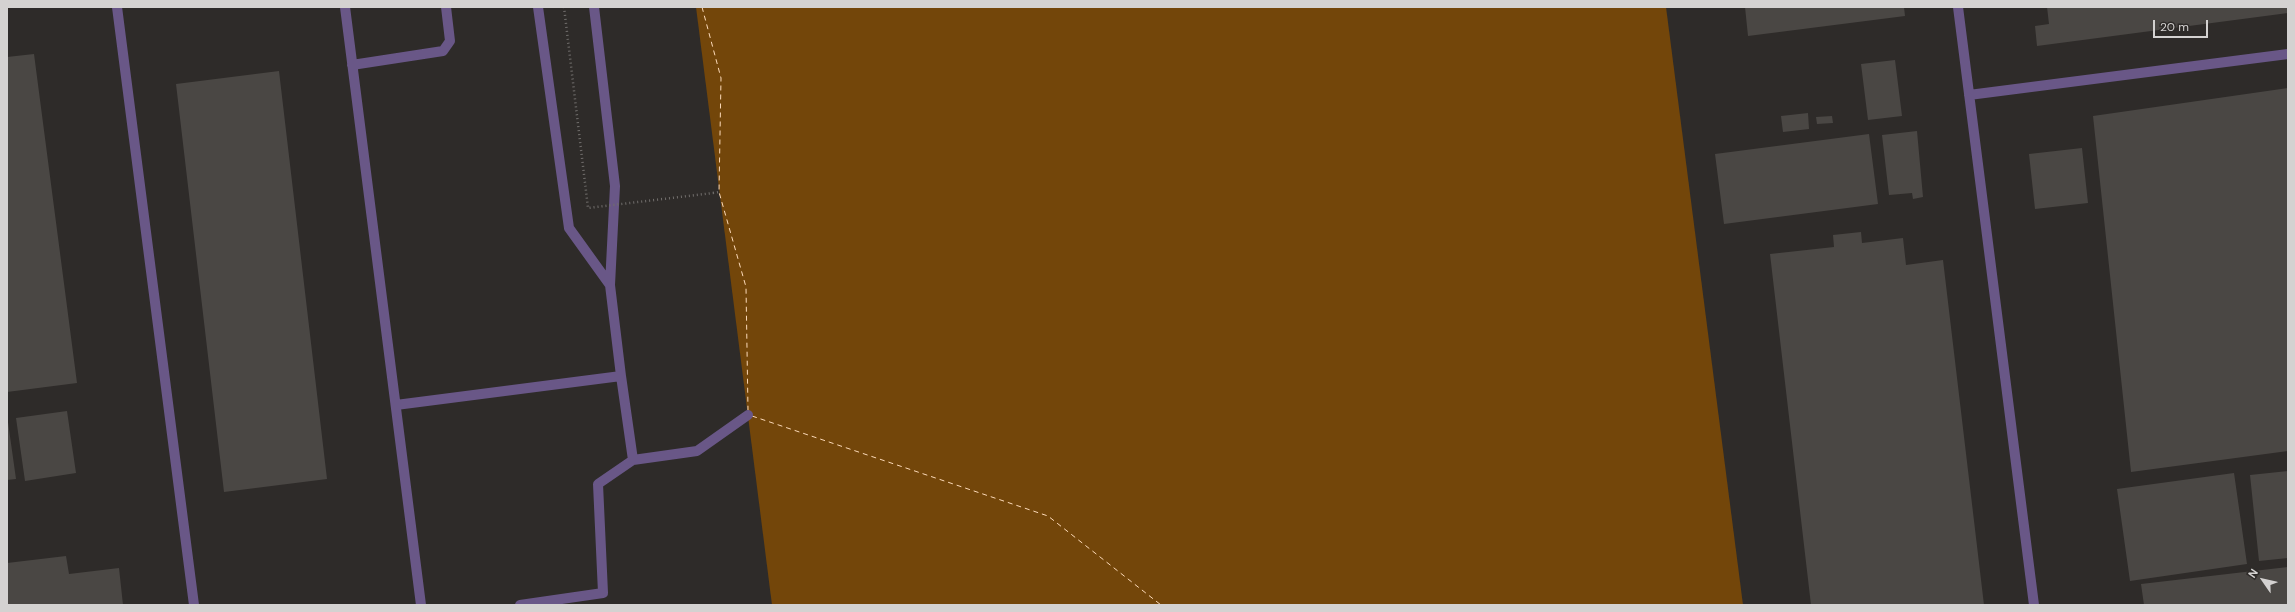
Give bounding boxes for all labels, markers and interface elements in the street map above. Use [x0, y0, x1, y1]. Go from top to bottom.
scale bar [2155, 12, 2210, 38]
text: 20 m [2160, 19, 2189, 35]
north arrow [2243, 560, 2283, 600]
text: N [2245, 566, 2261, 581]

